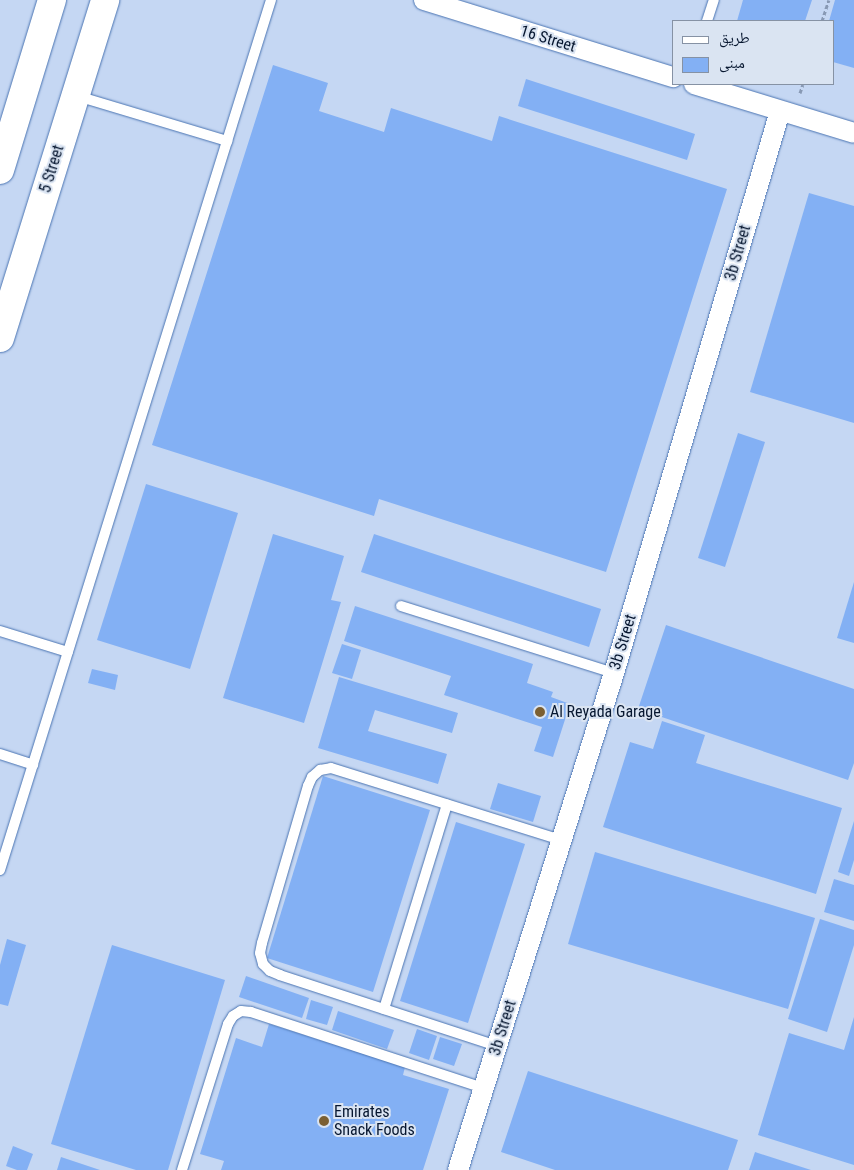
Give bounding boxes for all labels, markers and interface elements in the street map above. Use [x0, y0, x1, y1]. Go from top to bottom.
legend [672, 20, 834, 85]
street label: 16 Street [518, 21, 578, 57]
text: طريق [719, 29, 750, 47]
text: مبنى [719, 54, 745, 72]
street label: 5 Street [36, 143, 68, 195]
street label: 3b Street [721, 223, 755, 283]
street label: 3b Street [605, 612, 641, 672]
place label: Al Reyada Garage [550, 702, 661, 722]
marker: Al Reyada Garage [534, 706, 546, 718]
street label: 3b Street [485, 998, 521, 1058]
place label: Emirates Snack Foods [334, 1102, 415, 1140]
marker: Emirates Snack Foods [318, 1115, 330, 1127]

